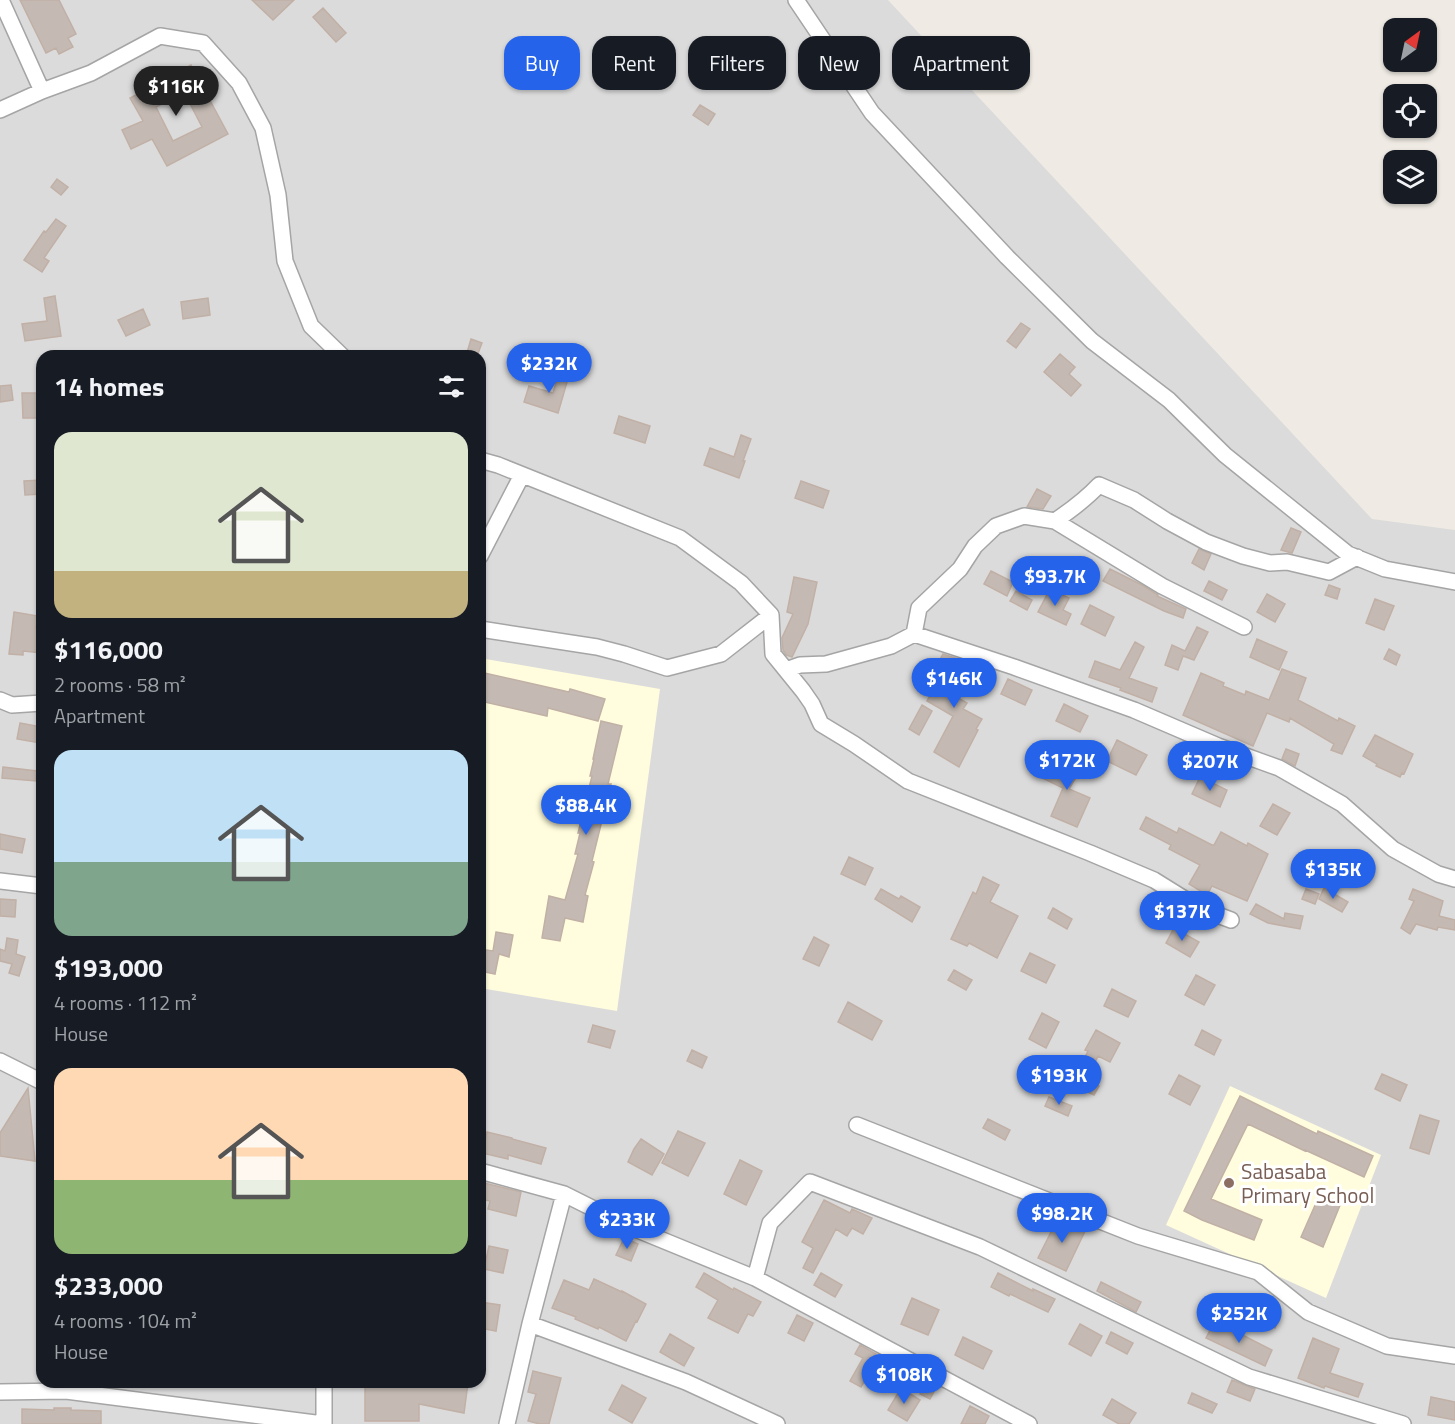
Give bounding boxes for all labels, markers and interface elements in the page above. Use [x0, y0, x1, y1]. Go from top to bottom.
north arrow [1383, 18, 1437, 72]
map controls [1383, 18, 1437, 204]
chip: Buy [504, 36, 580, 90]
chip: Rent [592, 36, 676, 90]
chip: Filters [688, 36, 786, 90]
chip: New [798, 36, 880, 90]
chip: Apartment [892, 36, 1030, 90]
pin: $116K [134, 66, 218, 117]
text: $116K [148, 70, 204, 101]
button: locate [1383, 84, 1437, 138]
button: layers [1383, 150, 1437, 204]
pin: $232K [507, 343, 591, 394]
text: $232K [521, 347, 577, 378]
text: 14 homes [54, 367, 164, 406]
icon: filters [435, 370, 468, 403]
icon: home [207, 471, 315, 579]
pin: $93.7K [1006, 556, 1104, 607]
text: $93.7K [1024, 560, 1086, 591]
text: $116,000 [54, 630, 163, 669]
pin: $146K [912, 658, 996, 709]
text: $146K [926, 662, 982, 693]
text: 2 rooms · 58 m² [54, 669, 186, 700]
text: Apartment [54, 700, 145, 731]
pin: $172K [1025, 740, 1109, 791]
pin: $207K [1168, 741, 1252, 792]
text: $172K [1039, 744, 1095, 775]
text: $207K [1182, 745, 1238, 776]
pin: $88.4K [537, 785, 635, 836]
icon: home [207, 789, 315, 897]
text: $88.4K [555, 789, 617, 820]
pin: $135K [1291, 849, 1375, 900]
text: $135K [1305, 853, 1361, 884]
pin: $137K [1140, 891, 1224, 942]
text: $137K [1154, 895, 1210, 926]
text: $193,000 [54, 948, 163, 987]
text: 4 rooms · 112 m² [54, 987, 197, 1018]
text: House [54, 1018, 108, 1049]
pin: $193K [1017, 1055, 1101, 1106]
text: $193K [1031, 1059, 1087, 1090]
icon: home [207, 1107, 315, 1215]
place label: Sabasaba Primary School [1241, 1155, 1374, 1211]
marker: Sabasaba Primary School [1222, 1176, 1236, 1190]
pin: $98.2K [1013, 1193, 1111, 1244]
text: $98.2K [1031, 1197, 1093, 1228]
pin: $233K [585, 1199, 669, 1250]
text: $233K [599, 1203, 655, 1234]
text: $233,000 [54, 1266, 163, 1305]
pin: $252K [1197, 1293, 1281, 1344]
text: $252K [1211, 1297, 1267, 1328]
text: 4 rooms · 104 m² [54, 1305, 197, 1336]
text: House [54, 1336, 108, 1367]
pin: $108K [862, 1354, 946, 1405]
text: $108K [876, 1358, 932, 1389]

